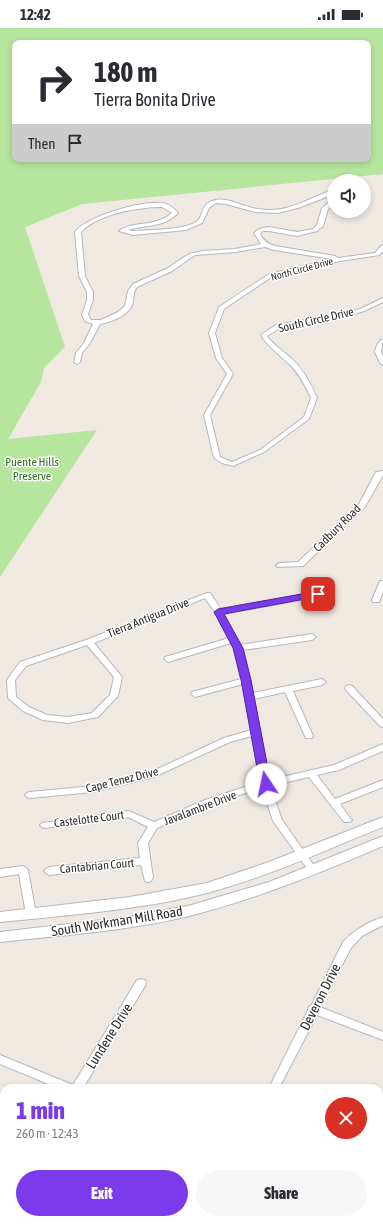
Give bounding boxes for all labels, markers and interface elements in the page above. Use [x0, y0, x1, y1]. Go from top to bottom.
text: 12:42 [20, 6, 51, 23]
icon: right [28, 56, 80, 108]
text: 180 m [94, 56, 157, 88]
text: Tierra Bonita Drive [94, 89, 216, 110]
icon: arrive [64, 132, 86, 154]
text: Then [28, 135, 56, 152]
map controls [327, 174, 371, 218]
button: sound [327, 174, 371, 218]
street label: North Circle Drive [270, 255, 335, 283]
street label: South Circle Drive [277, 305, 355, 335]
park label: Puente Hills Preserve [5, 455, 59, 483]
street label: Cadbury Road [310, 501, 364, 555]
pin [301, 577, 335, 611]
icon: arrive [307, 583, 329, 605]
street label: Tierra Antigua Drive [105, 595, 191, 641]
position arrow [245, 763, 287, 805]
street label: Cape Tenez Drive [84, 764, 160, 796]
street label: Javalambre Drive [162, 788, 238, 828]
street label: Castelotte Court [53, 808, 125, 830]
street label: Cantabrian Court [59, 856, 135, 876]
street label: South Workman Mill Road [50, 903, 184, 939]
street label: Deveron Drive [296, 961, 344, 1033]
street label: Lundene Drive [83, 1000, 135, 1072]
text: 1 min [16, 1097, 65, 1124]
button: close [325, 1097, 367, 1139]
text: 260 m · 12:43 [16, 1126, 79, 1141]
button: Exit [16, 1170, 188, 1216]
button: Share [196, 1170, 367, 1216]

